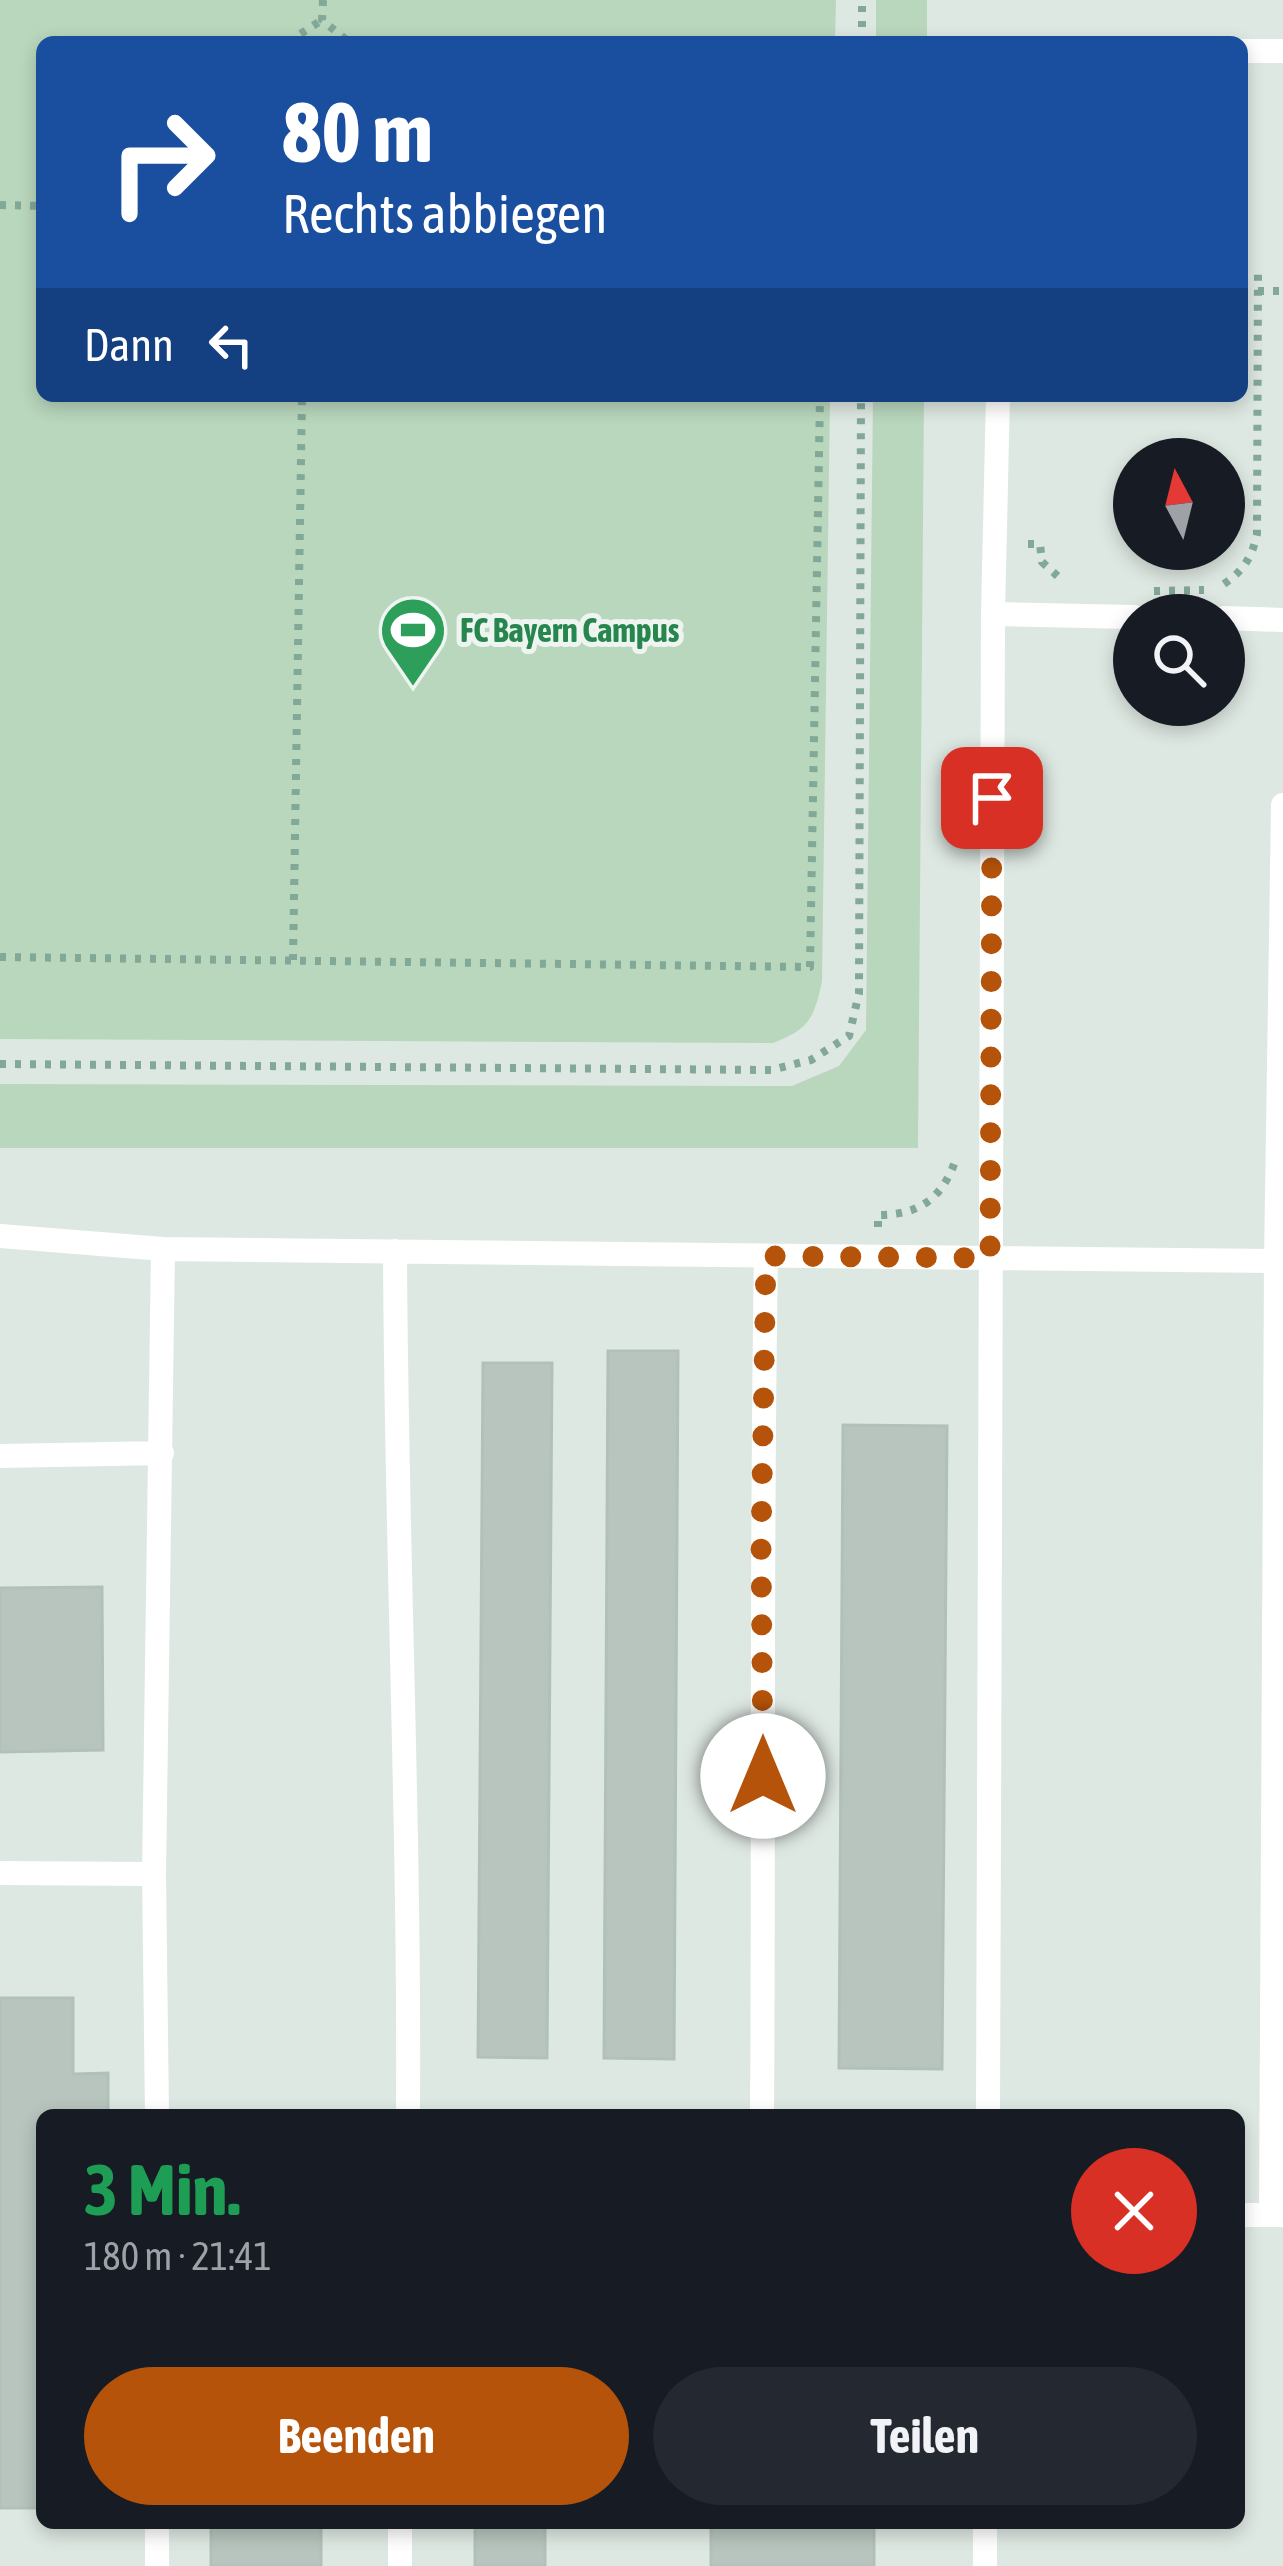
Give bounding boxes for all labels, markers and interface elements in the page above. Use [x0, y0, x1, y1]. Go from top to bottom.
icon: right [84, 84, 240, 240]
text: 80 m [282, 84, 433, 180]
text: Rechts abbiegen [282, 183, 608, 244]
icon: left [198, 312, 264, 378]
text: Dann [84, 319, 174, 371]
north arrow [1113, 438, 1245, 570]
map controls [1113, 438, 1245, 726]
button: search [1113, 594, 1245, 726]
sports icon: FC Bayern Campus [378, 595, 448, 689]
place label: FC Bayern Campus [460, 611, 680, 649]
pin [941, 747, 1043, 849]
icon: arrive [959, 765, 1025, 831]
position arrow [700, 1713, 826, 1839]
text: 3 Min. [84, 2148, 240, 2230]
button: close [1071, 2148, 1197, 2274]
text: 180 m · 21:41 [84, 2234, 272, 2278]
button: Beenden [84, 2367, 629, 2505]
button: Teilen [653, 2367, 1197, 2505]

